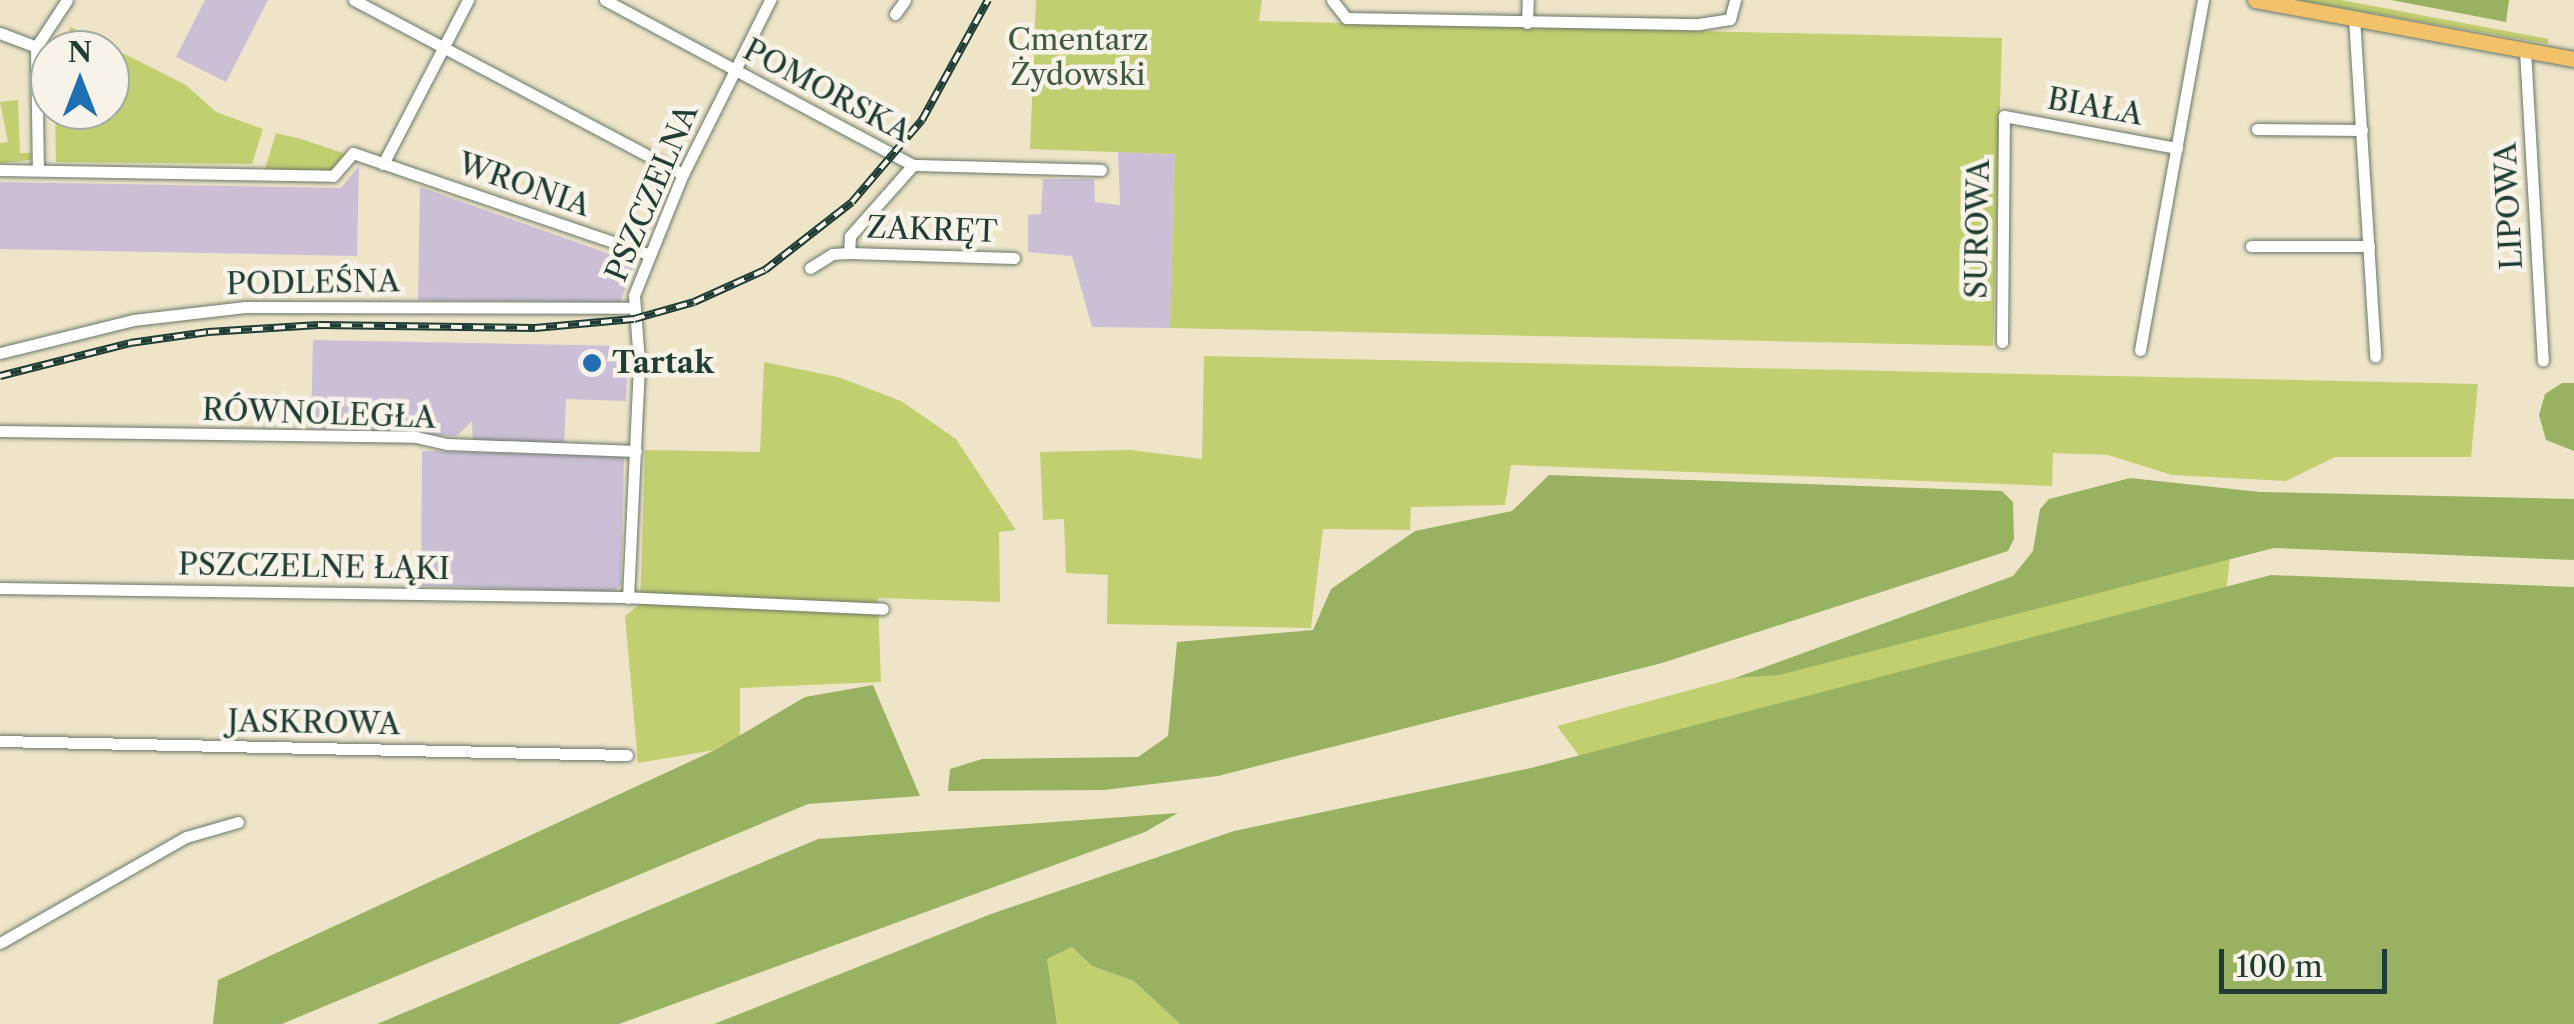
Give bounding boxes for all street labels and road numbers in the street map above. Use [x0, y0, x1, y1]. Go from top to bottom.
street label: POMORSKA [737, 32, 917, 150]
street label: BIAŁA [2044, 81, 2146, 133]
street label: PSZCZELNA [599, 99, 705, 287]
street label: LIPOWA [2488, 141, 2530, 271]
street label: WRONIA [453, 146, 595, 224]
street label: SUROWA [1959, 159, 1997, 299]
street label: ZAKRĘT [866, 210, 998, 250]
street label: PODLEŚNA [226, 263, 400, 303]
street label: RÓWNOLEGŁA [201, 392, 437, 436]
street label: PSZCZELNE ŁĄKI [178, 547, 450, 587]
street label: JASKROWA [227, 703, 401, 743]

